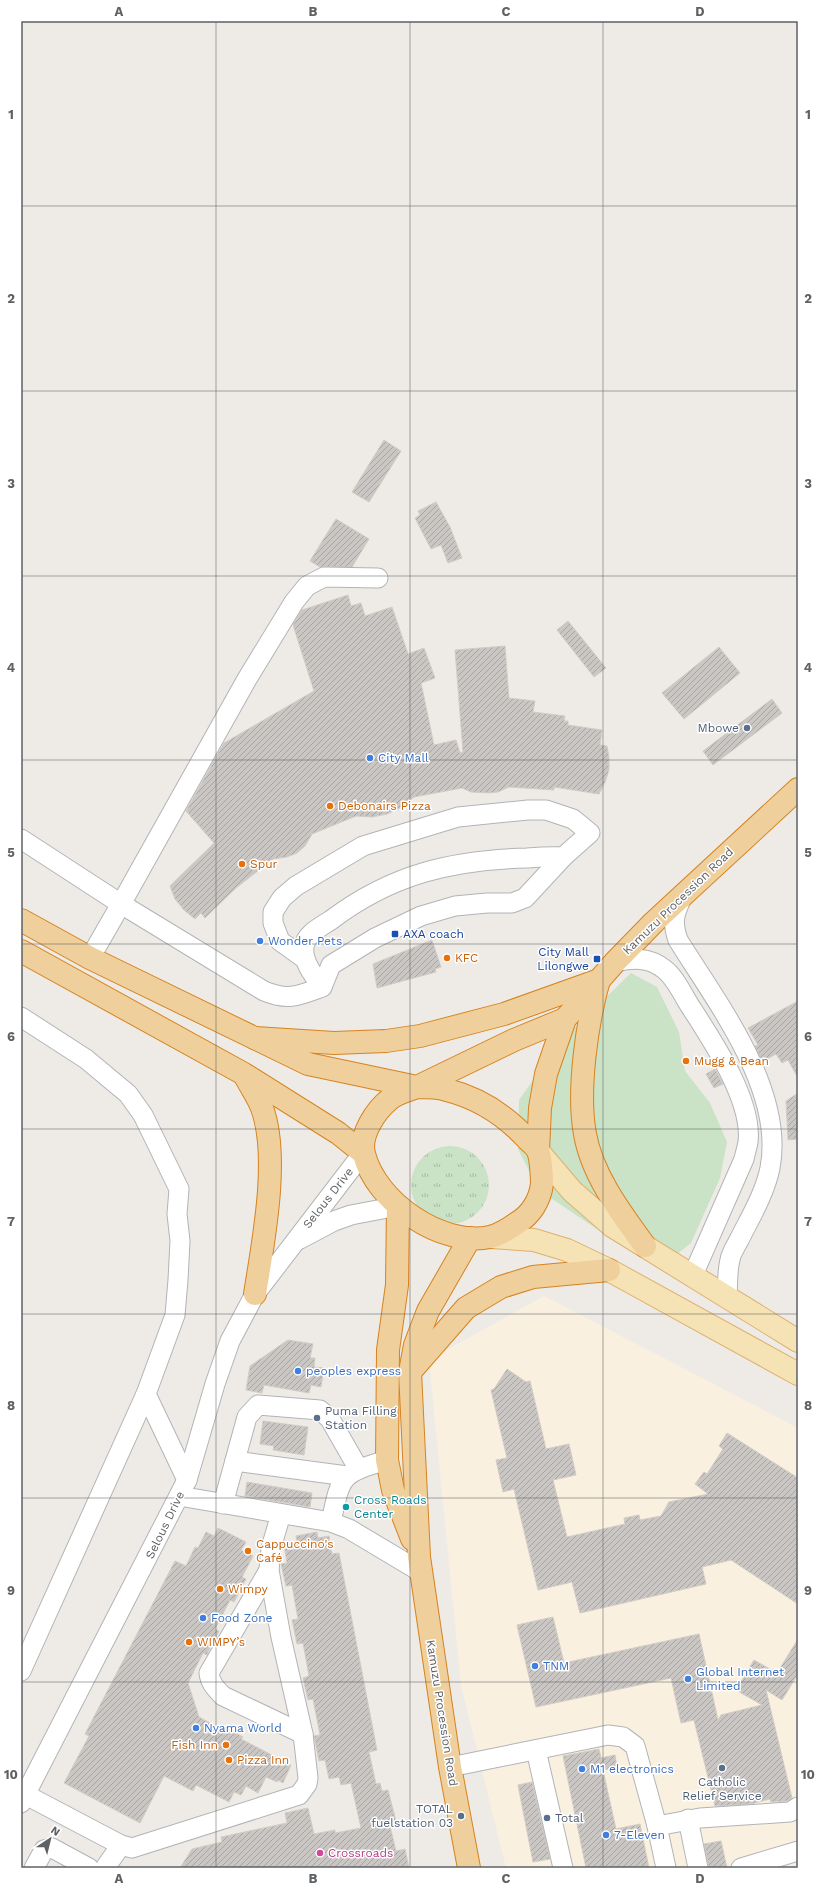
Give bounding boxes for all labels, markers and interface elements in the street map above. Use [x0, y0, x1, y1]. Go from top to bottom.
text: A [115, 4, 124, 19]
text: B [309, 4, 318, 19]
text: C [502, 4, 511, 19]
text: D [695, 4, 705, 19]
text: 1 [8, 107, 14, 122]
text: 1 [805, 107, 811, 122]
text: 2 [7, 291, 15, 306]
text: 2 [804, 291, 812, 306]
text: 3 [7, 476, 15, 491]
text: 3 [804, 476, 812, 491]
text: 4 [7, 660, 16, 675]
text: 4 [804, 660, 813, 675]
place label: Mbowe [698, 721, 739, 735]
marker: Mbowe [742, 723, 752, 733]
place label: City Mall [378, 751, 429, 765]
marker: City Mall [365, 753, 375, 763]
place label: Debonairs Pizza [338, 799, 431, 813]
marker: Debonairs Pizza [325, 801, 335, 811]
text: 5 [7, 845, 15, 860]
street label: Kamuzu Procession Road [620, 845, 736, 957]
text: 5 [804, 845, 812, 860]
place label: Spur [250, 857, 278, 871]
marker: Spur [237, 859, 247, 869]
place label: AXA coach [403, 927, 464, 941]
marker: AXA coach [390, 929, 400, 939]
place label: Wonder Pets [268, 934, 342, 948]
marker: Wonder Pets [255, 936, 265, 946]
place label: City Mall Lilongwe [537, 945, 589, 973]
place label: KFC [455, 951, 478, 965]
marker: KFC [442, 953, 452, 963]
marker: City Mall Lilongwe [592, 954, 602, 964]
text: 6 [7, 1029, 15, 1044]
text: 6 [804, 1029, 812, 1044]
place label: Mugg & Bean [694, 1054, 769, 1068]
marker: Mugg & Bean [681, 1056, 691, 1066]
street label: Selous Drive [300, 1165, 356, 1231]
text: 7 [7, 1214, 15, 1229]
text: 7 [804, 1214, 812, 1229]
place label: peoples express [306, 1364, 401, 1378]
marker: peoples express [293, 1366, 303, 1376]
text: 8 [7, 1398, 15, 1413]
text: 8 [804, 1398, 812, 1413]
place label: Puma Filling Station [325, 1404, 397, 1432]
marker: Puma Filling Station [312, 1413, 322, 1423]
street label: Selous Drive [143, 1489, 187, 1561]
place label: Cross Roads Center [354, 1493, 427, 1521]
marker: Cross Roads Center [341, 1502, 351, 1512]
place label: Cappuccino's Café [256, 1537, 334, 1565]
marker: Cappuccino's Café [243, 1546, 253, 1556]
place label: Wimpy [228, 1582, 269, 1596]
text: 9 [7, 1583, 15, 1598]
text: 9 [804, 1583, 812, 1598]
marker: Wimpy [215, 1584, 225, 1594]
place label: Food Zone [211, 1611, 273, 1625]
marker: Food Zone [198, 1613, 208, 1623]
place label: WIMPY’s [197, 1635, 245, 1649]
marker: WIMPY’s [184, 1637, 194, 1647]
street label: Kamuzu Procession Road [424, 1639, 460, 1787]
place label: TNM [543, 1659, 569, 1673]
marker: TNM [530, 1661, 540, 1671]
place label: Global Internet Limited [696, 1665, 784, 1693]
marker: Global Internet Limited [683, 1674, 693, 1684]
place label: Nyama World [204, 1721, 282, 1735]
marker: Nyama World [191, 1723, 201, 1733]
place label: Fish Inn [171, 1738, 218, 1752]
marker: Fish Inn [221, 1740, 231, 1750]
place label: Pizza Inn [237, 1753, 289, 1767]
marker: Pizza Inn [224, 1755, 234, 1765]
place label: M1 electronics [590, 1762, 674, 1776]
marker: Catholic Relief Service [717, 1763, 727, 1773]
marker: M1 electronics [577, 1764, 587, 1774]
text: 10 [4, 1767, 18, 1782]
text: 10 [801, 1767, 815, 1782]
place label: Catholic Relief Service [682, 1775, 762, 1803]
place label: TOTAL fuelstation 03 [371, 1802, 453, 1830]
marker: TOTAL fuelstation 03 [456, 1811, 466, 1821]
place label: Total [555, 1811, 584, 1825]
marker: Total [542, 1813, 552, 1823]
north arrow [30, 1819, 70, 1859]
text: N [48, 1824, 63, 1839]
place label: 7-Eleven [614, 1828, 665, 1842]
marker: 7-Eleven [601, 1830, 611, 1840]
place label: Crossroads [328, 1846, 393, 1860]
marker: Crossroads [315, 1848, 325, 1858]
text: A [115, 1871, 124, 1886]
text: B [309, 1871, 318, 1886]
text: C [502, 1871, 511, 1886]
text: D [695, 1871, 705, 1886]

